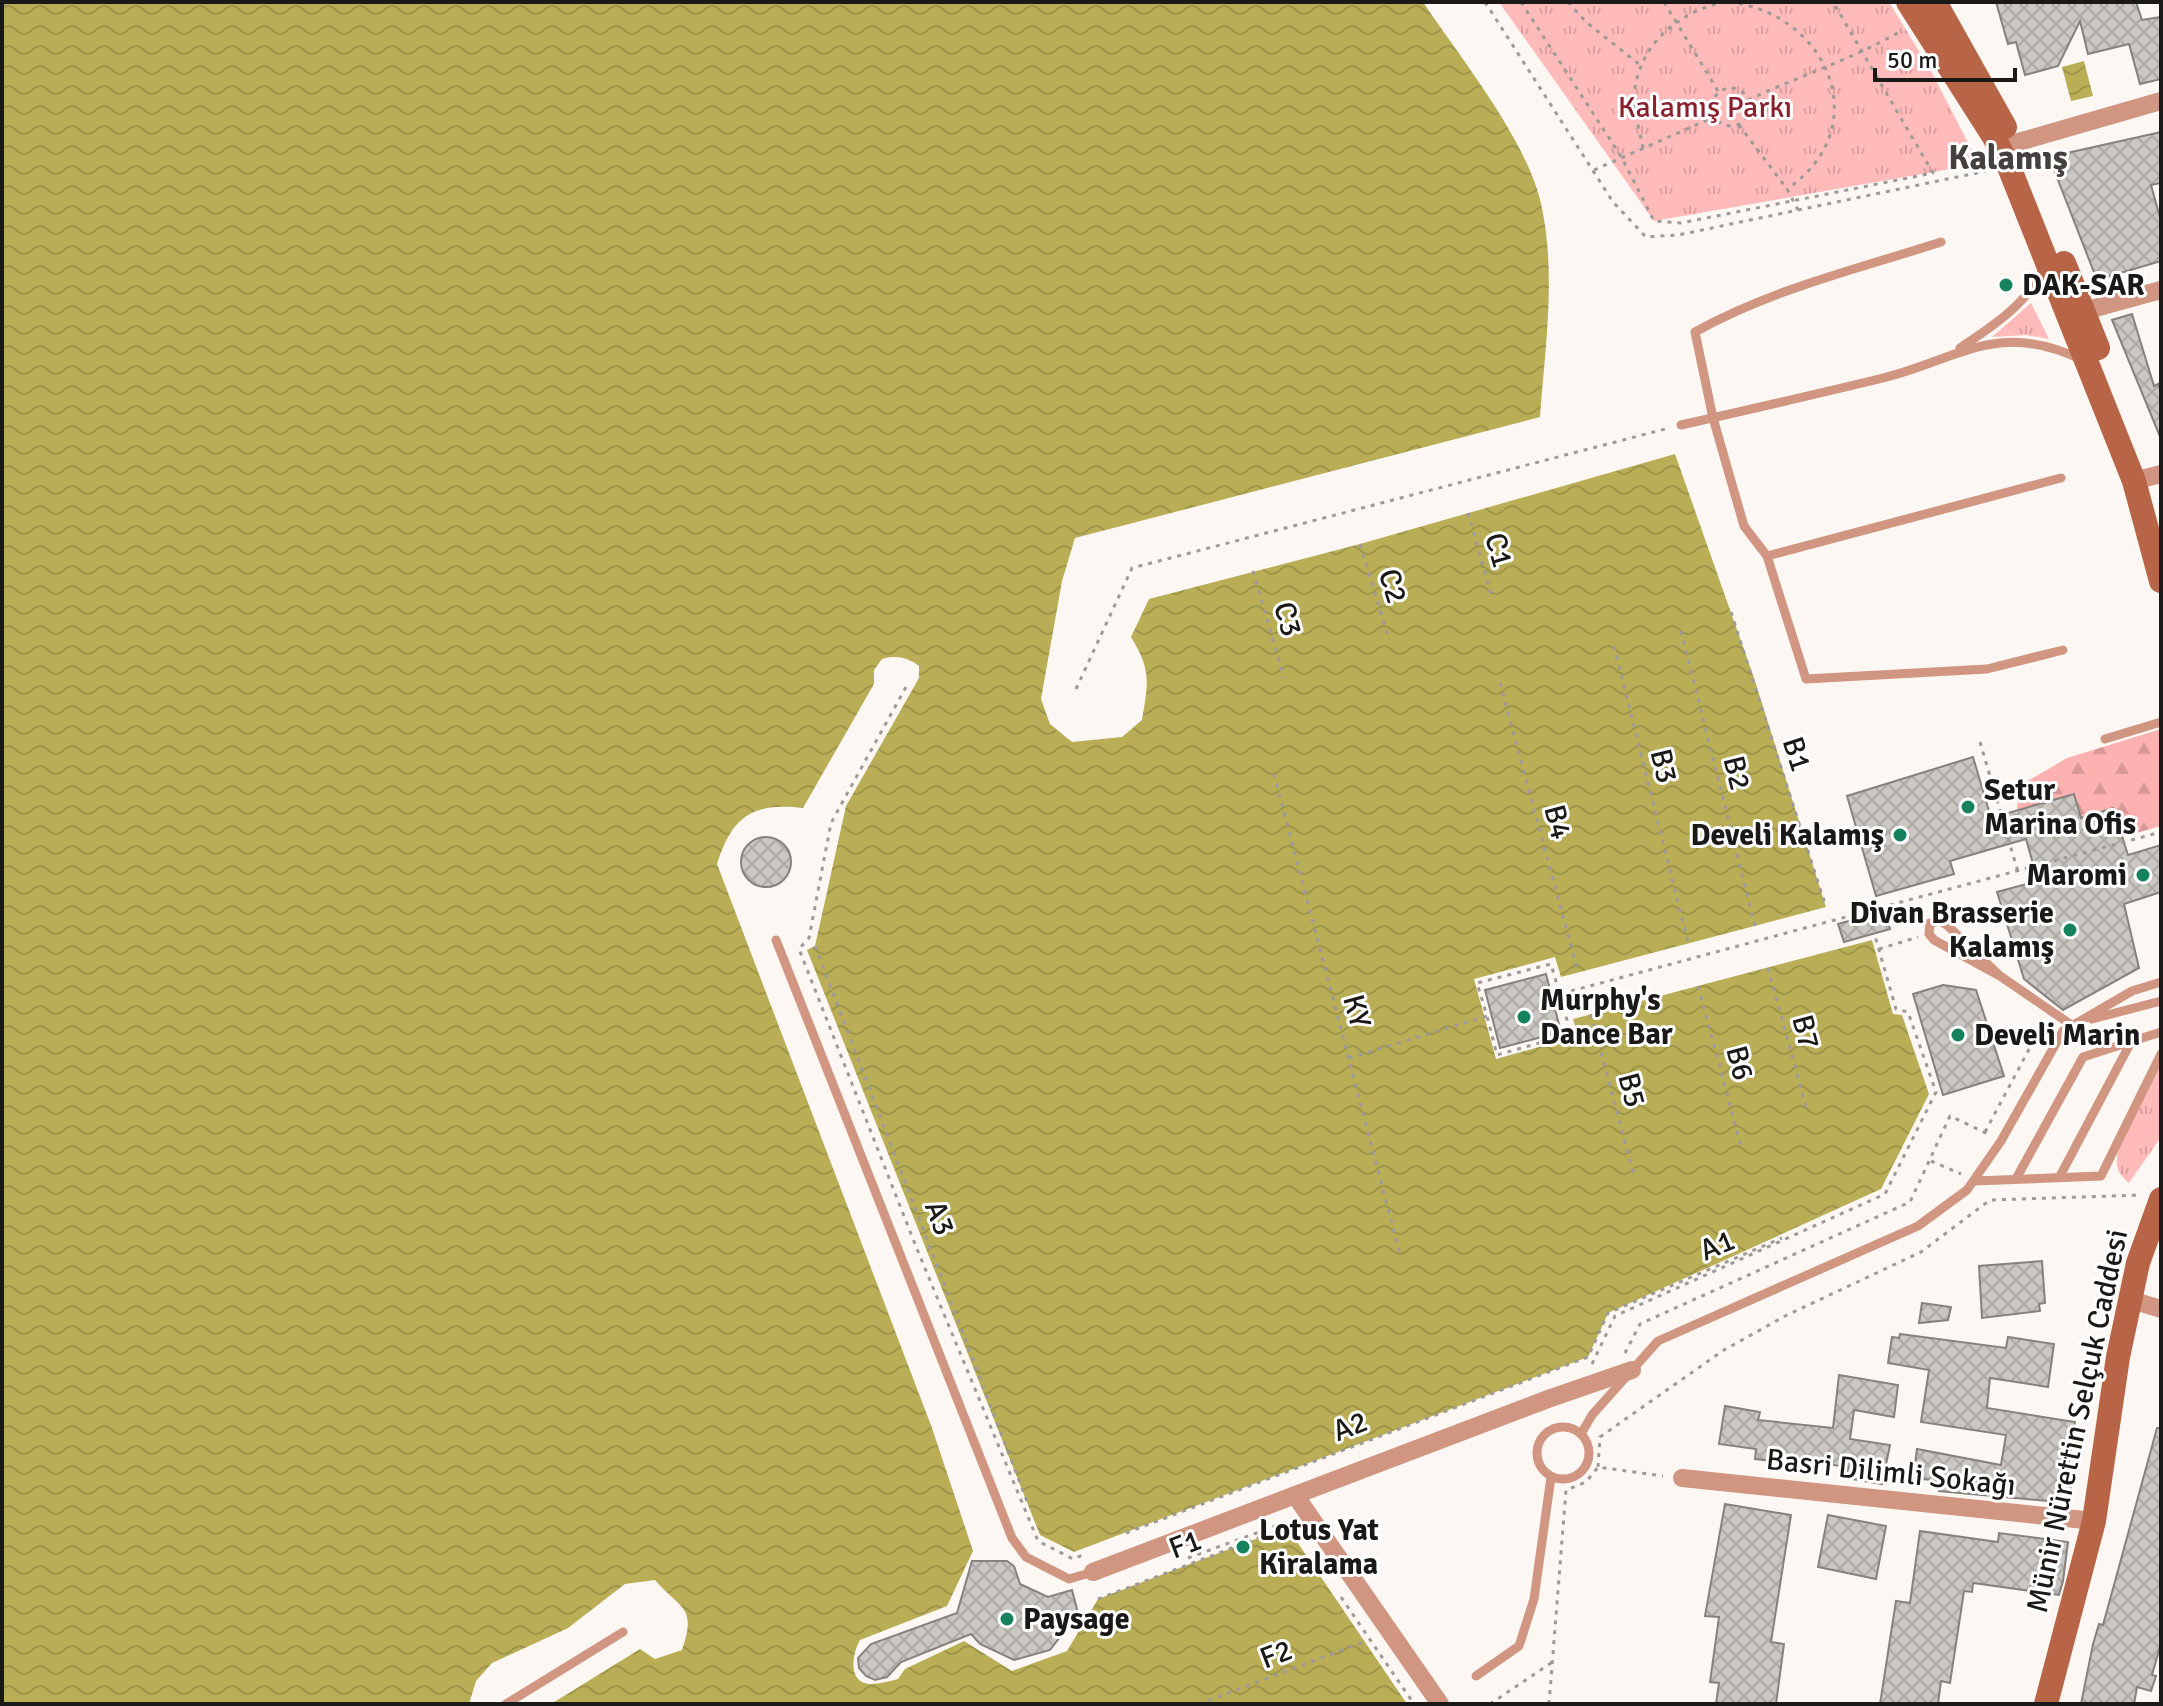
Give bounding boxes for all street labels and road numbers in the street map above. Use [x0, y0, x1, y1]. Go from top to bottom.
street label: C1 [1476, 529, 1521, 572]
street label: C2 [1370, 564, 1415, 608]
street label: C3 [1265, 598, 1310, 641]
street label: B1 [1774, 732, 1819, 776]
street label: B3 [1641, 745, 1686, 787]
street label: B2 [1714, 752, 1759, 794]
street label: B4 [1535, 801, 1580, 844]
street label: KY [1334, 990, 1379, 1032]
street label: B7 [1783, 1011, 1828, 1054]
street label: B6 [1717, 1042, 1762, 1085]
street label: B5 [1609, 1069, 1654, 1112]
street label: A3 [916, 1195, 963, 1241]
street label: A1 [1694, 1222, 1740, 1269]
street label: Münir Nürettin Selçuk Caddesi [2019, 1226, 2136, 1616]
street label: A2 [1327, 1403, 1373, 1450]
street label: Basri Dilimli Sokağı [1764, 1441, 2018, 1504]
street label: F1 [1164, 1521, 1207, 1567]
street label: F2 [1255, 1631, 1298, 1677]

